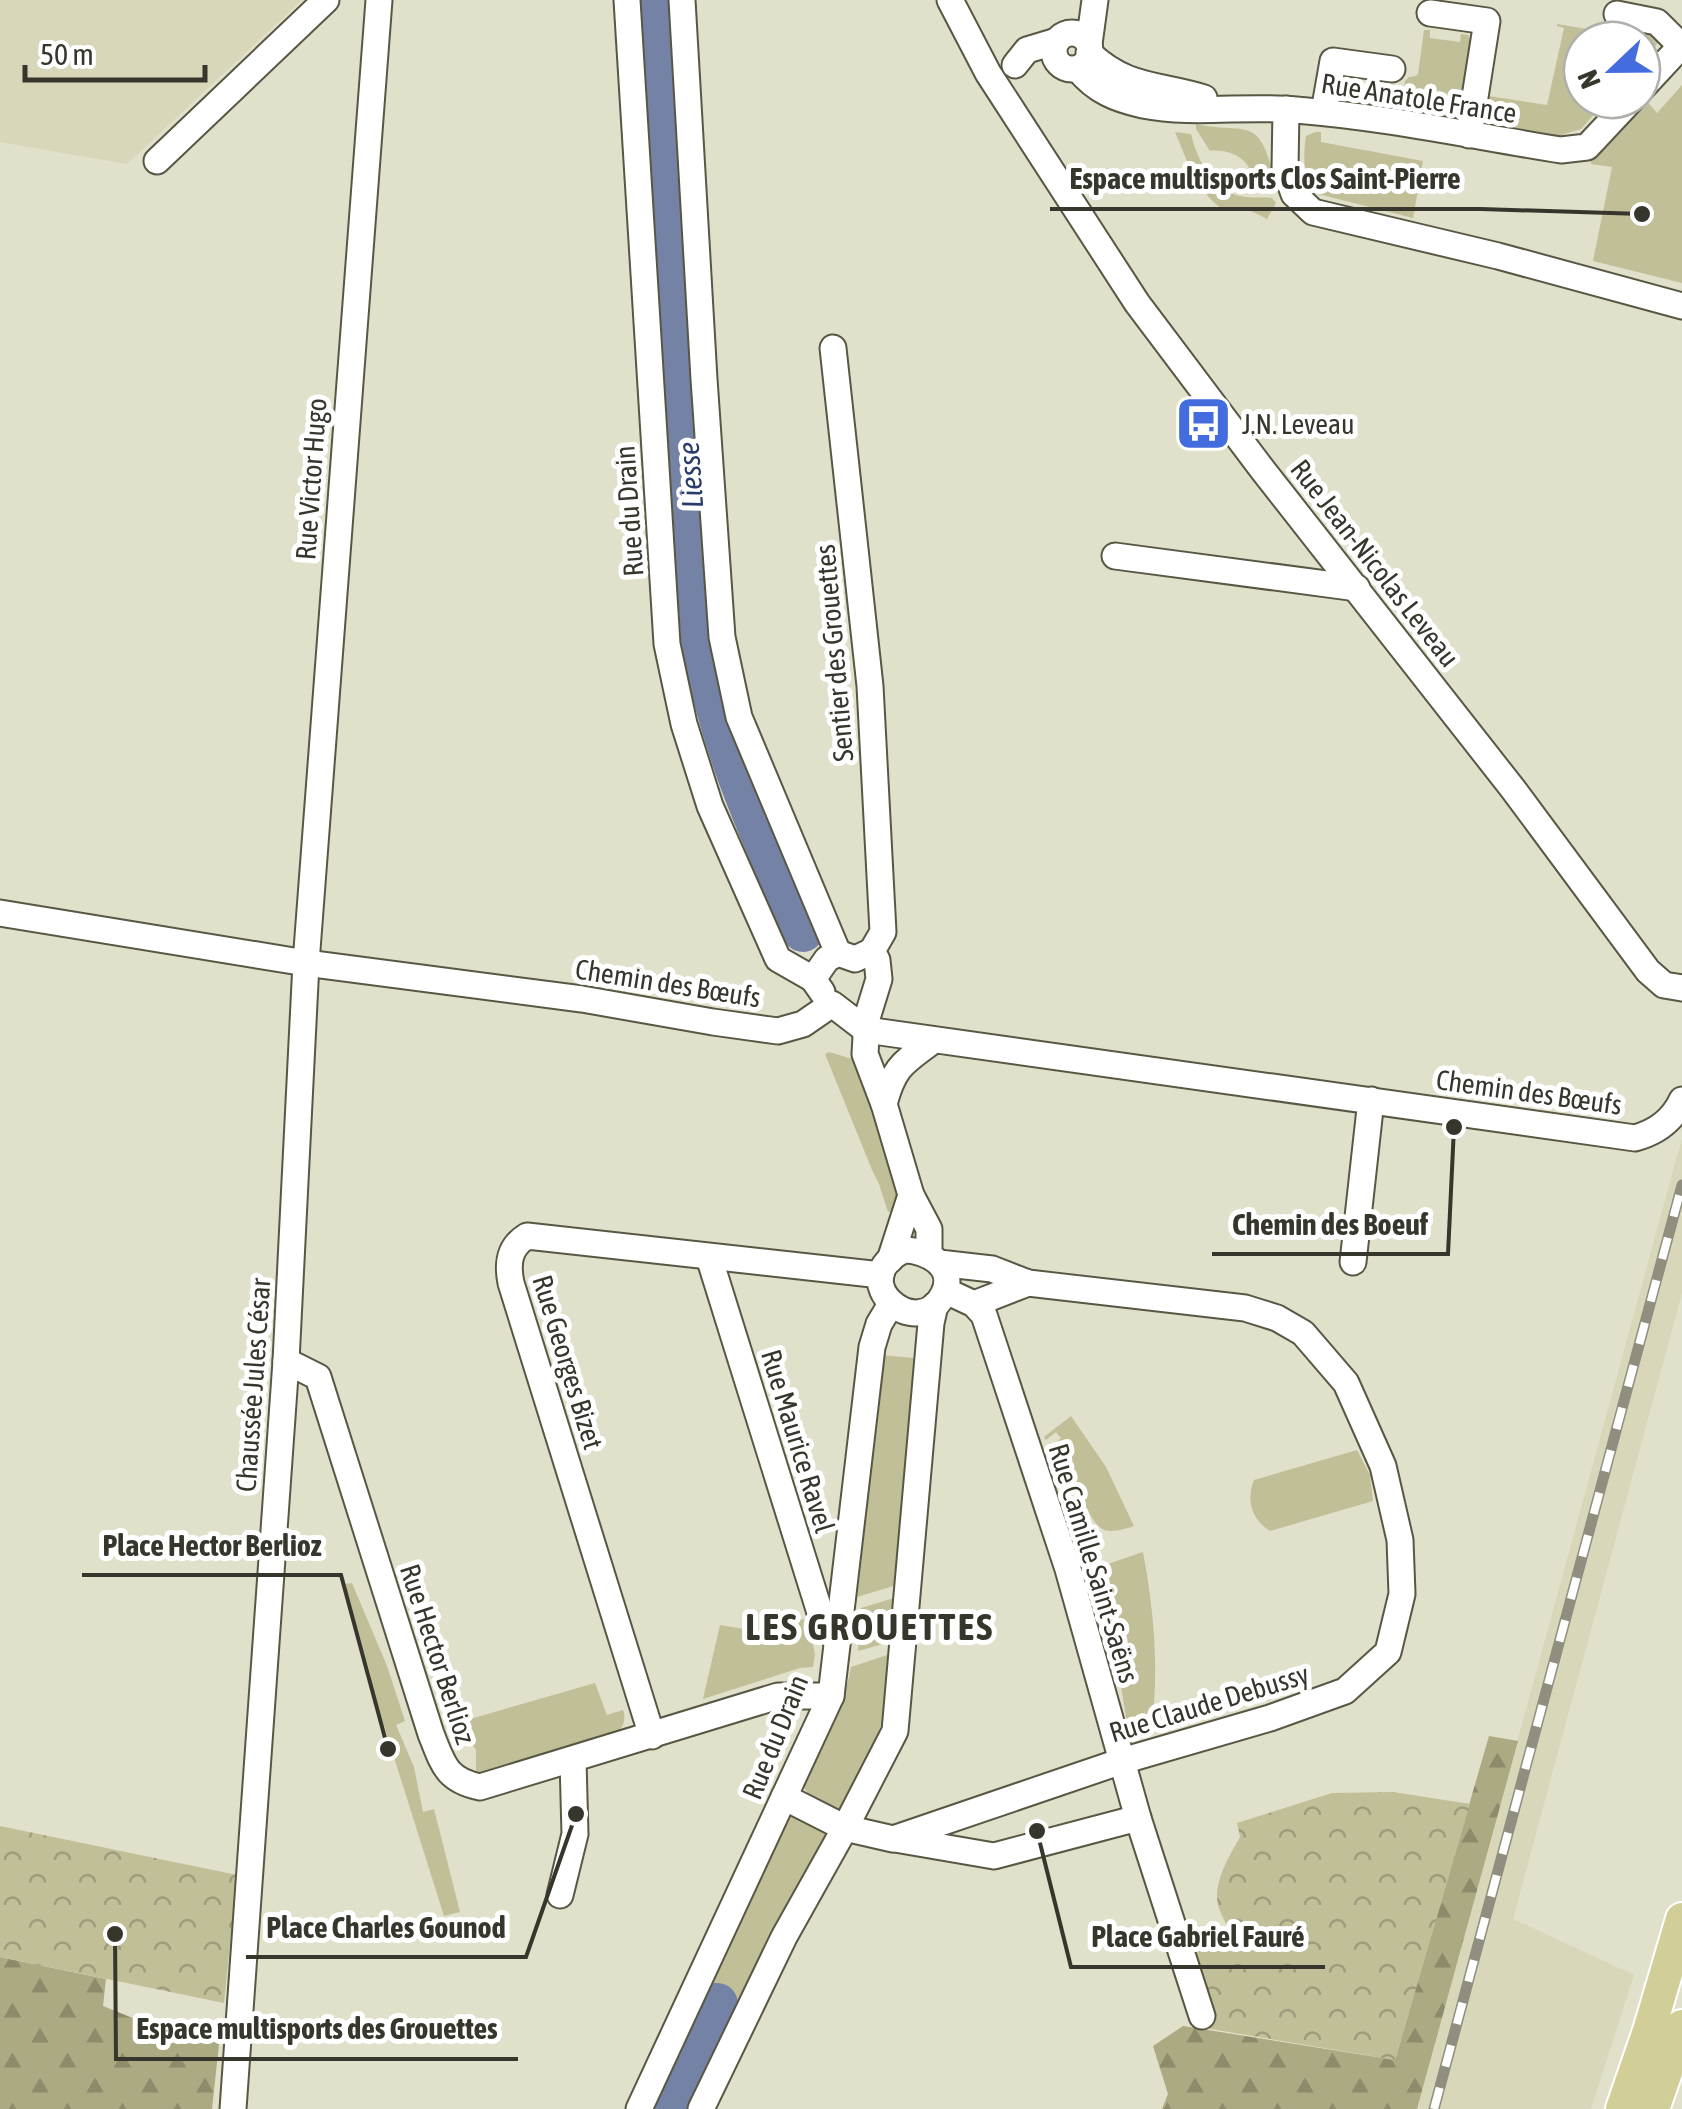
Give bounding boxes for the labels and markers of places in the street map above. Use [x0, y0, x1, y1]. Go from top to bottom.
callout: Espace multisports Clos Saint-Pierre [1050, 149, 1481, 209]
bus stop icon: J.N. Leveau [1173, 394, 1233, 454]
place label: J.N. Leveau [1242, 408, 1355, 440]
callout: Chemin des Boeuf [1212, 1194, 1448, 1254]
callout: Place Hector Berlioz [82, 1515, 341, 1575]
callout: Place Charles Gounod [246, 1897, 526, 1957]
callout: Place Gabriel Fauré [1071, 1907, 1325, 1967]
callout: Espace multisports des Grouettes [116, 1999, 518, 2059]

